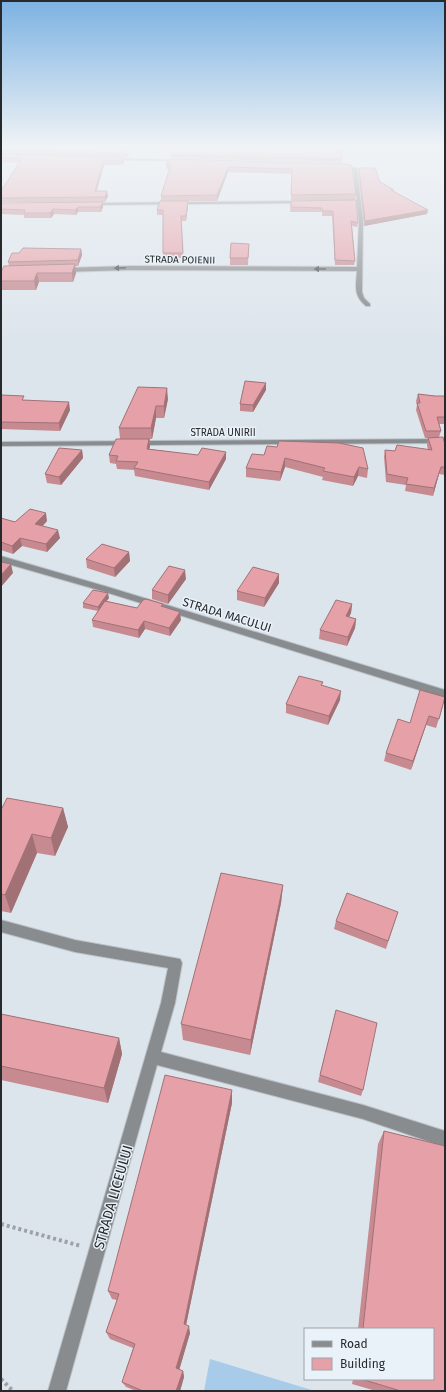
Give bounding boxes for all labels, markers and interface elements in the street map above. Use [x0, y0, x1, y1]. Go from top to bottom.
street label: STRADA POIENII [145, 253, 215, 267]
one-way arrow [113, 265, 126, 271]
one-way arrow [313, 266, 326, 272]
street label: STRADA UNIRII [190, 427, 256, 439]
street label: STRADA MACULUI [181, 595, 273, 635]
street label: STRADA LICEULUI [91, 1143, 136, 1251]
legend [304, 1328, 434, 1380]
text: Road [340, 1337, 368, 1351]
text: Building [340, 1357, 386, 1371]

